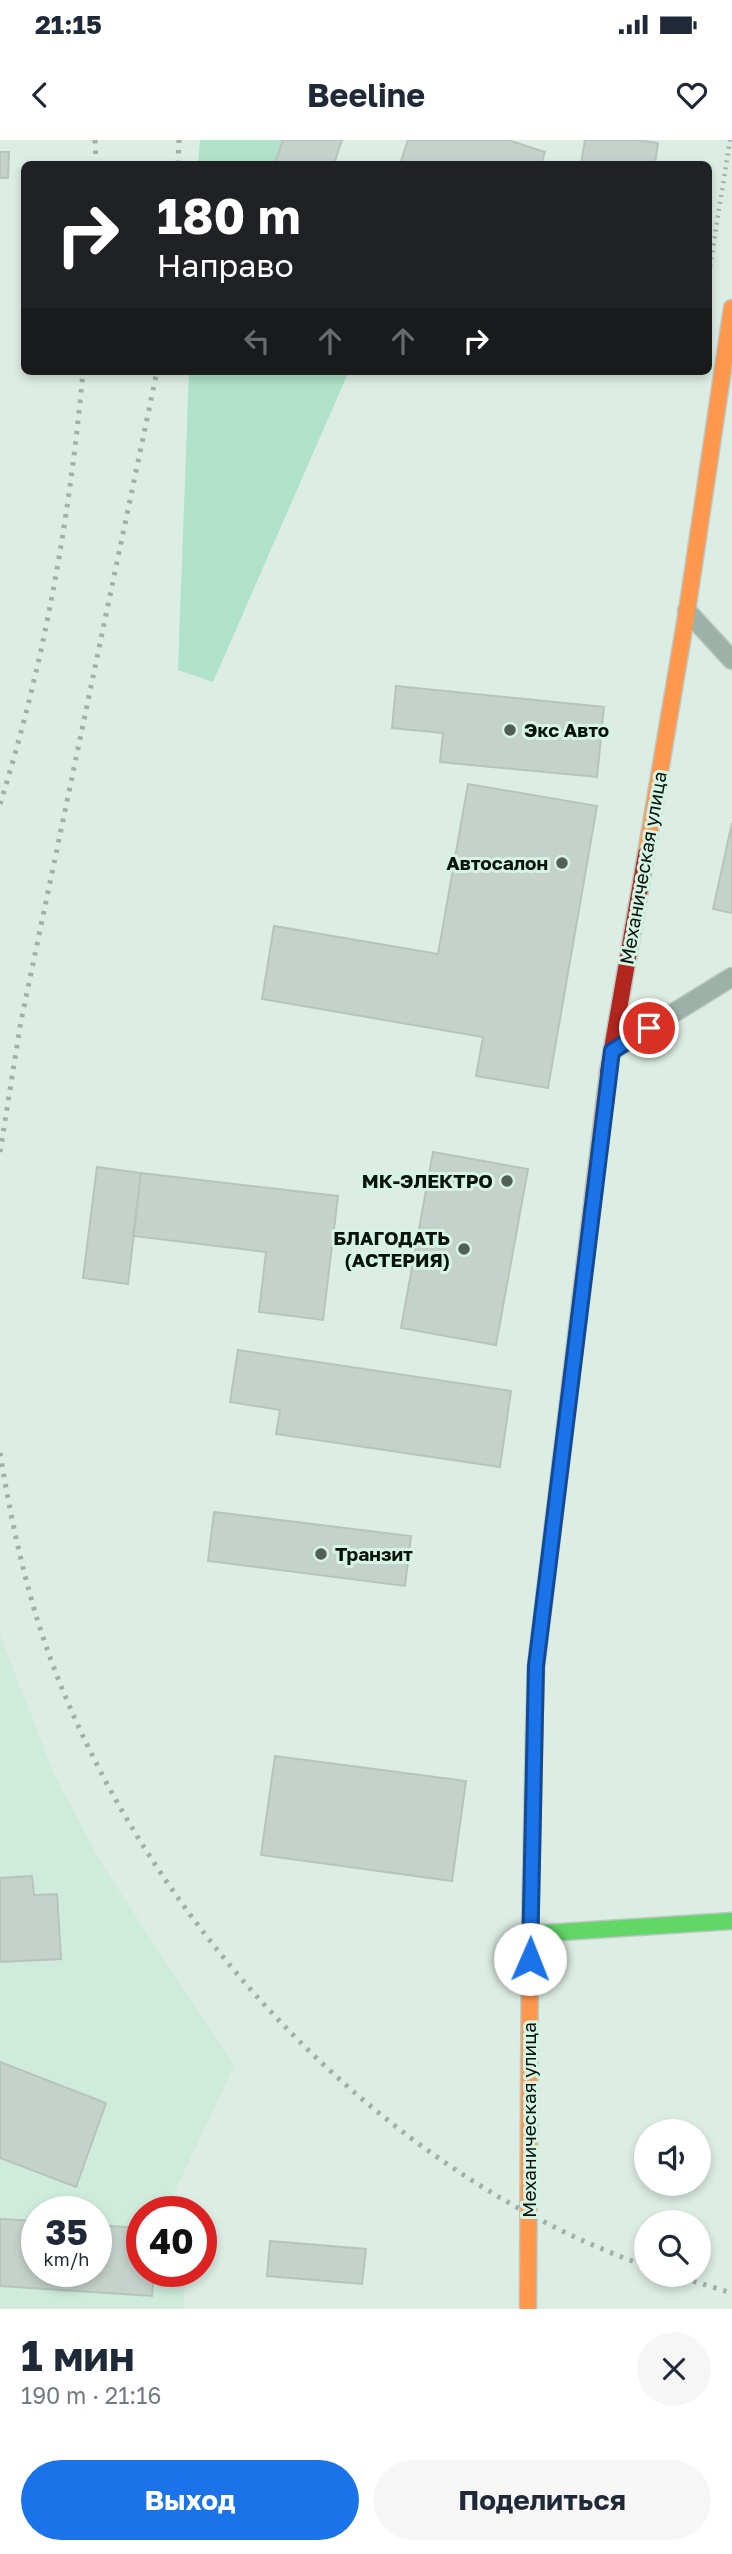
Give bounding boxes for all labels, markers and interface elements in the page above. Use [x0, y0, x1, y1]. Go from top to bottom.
text: 21:15 [35, 9, 102, 40]
icon: back [21, 76, 59, 114]
text: Beeline [307, 76, 425, 114]
icon: heart [673, 76, 711, 114]
text: 180 m [157, 186, 301, 245]
icon: right [42, 189, 133, 280]
text: Направо [157, 246, 294, 284]
icon: left [238, 322, 276, 360]
icon: ahead [311, 322, 349, 360]
icon: ahead [384, 322, 422, 360]
icon: right [457, 322, 495, 360]
place label: Экс Авто [524, 718, 609, 741]
marker: Экс Авто [502, 722, 518, 738]
street label: Механическая улица [614, 770, 671, 966]
place label: Автосалон [446, 851, 548, 874]
marker: Автосалон [554, 855, 570, 871]
pin [619, 998, 679, 1058]
icon: arrive [630, 1009, 668, 1047]
place label: МК-ЭЛЕКТРО [362, 1169, 493, 1192]
marker: МК-ЭЛЕКТРО [499, 1173, 515, 1189]
place label: БЛАГОДАТЬ (АСТЕРИЯ) [333, 1226, 450, 1271]
marker: БЛАГОДАТЬ (АСТЕРИЯ) [456, 1241, 472, 1257]
place label: Транзит [335, 1542, 413, 1565]
marker: Транзит [313, 1546, 329, 1562]
position arrow [493, 1922, 567, 1996]
street label: Механическая улица [517, 2022, 540, 2218]
map controls [634, 2119, 711, 2287]
button: sound [634, 2119, 711, 2196]
speed limit sign: 40 [126, 2196, 217, 2287]
button: search [634, 2210, 711, 2287]
text: 35 [45, 2211, 88, 2253]
text: km/h [44, 2248, 89, 2270]
text: 1 мин [21, 2330, 135, 2380]
button: close [637, 2332, 711, 2406]
text: 190 m · 21:16 [21, 2381, 161, 2409]
button: Выход [21, 2460, 359, 2540]
button: Поделиться [373, 2460, 711, 2540]

